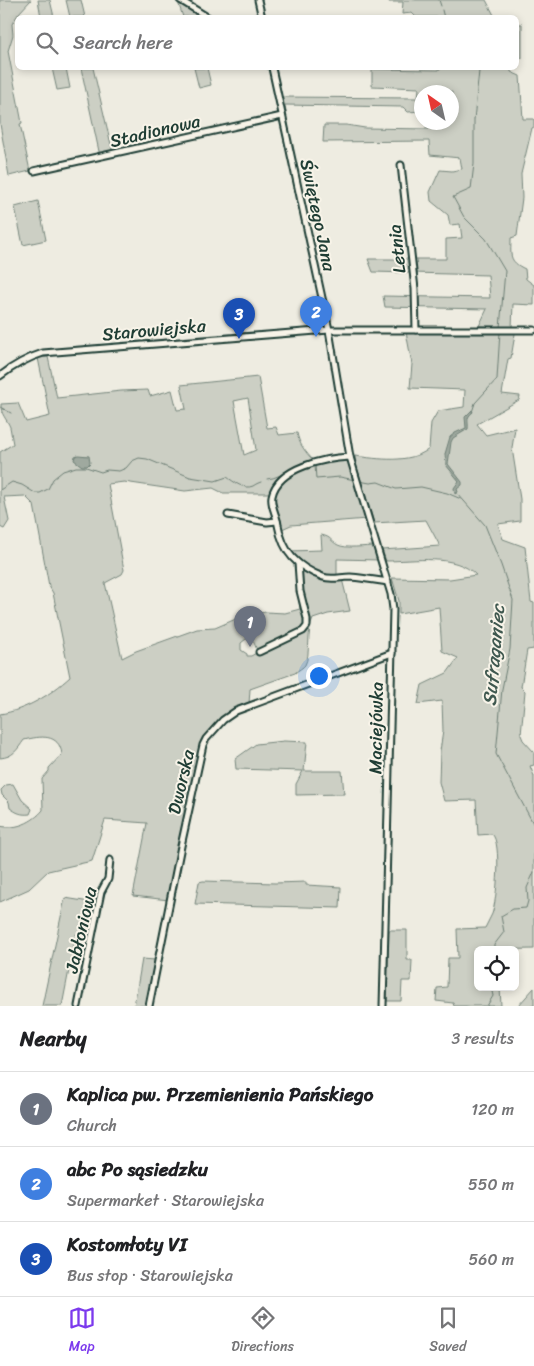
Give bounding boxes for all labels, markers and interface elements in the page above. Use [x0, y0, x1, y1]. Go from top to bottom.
search box [15, 15, 519, 70]
text: Search here [73, 26, 173, 59]
icon: search [33, 29, 61, 57]
north arrow [414, 85, 459, 130]
street label: Stadionowa [107, 105, 204, 157]
street label: Świętego Jana [291, 156, 346, 275]
street label: Letnia [379, 223, 415, 275]
pin: 2 [300, 296, 332, 337]
pin: 3 [223, 298, 255, 339]
street label: Starowiejska [101, 309, 208, 350]
water label: Sufraganiec [473, 601, 515, 707]
pin: 1 [234, 606, 266, 647]
your location [306, 663, 332, 689]
street label: Maciejówka [359, 682, 393, 774]
street label: Dworska [158, 745, 204, 818]
street label: Jabłoniowa [55, 883, 107, 977]
map controls [474, 946, 519, 991]
button: locate [474, 946, 519, 991]
text: Nearby [20, 1020, 86, 1058]
text: 3 results [451, 1024, 514, 1053]
text: Kaplica pw. Przemienienia Pańskiego [67, 1078, 373, 1111]
text: 1 [33, 1095, 39, 1124]
text: 120 m [471, 1095, 514, 1124]
text: Church [67, 1111, 117, 1140]
text: abc Po sąsiedzku [67, 1153, 208, 1186]
text: 2 [31, 1170, 41, 1199]
text: 550 m [468, 1170, 514, 1199]
text: Supermarket · Starowiejska [67, 1186, 264, 1215]
text: Kostomłoty VI [67, 1228, 187, 1261]
text: 3 [32, 1245, 40, 1274]
text: 560 m [469, 1245, 514, 1274]
text: Bus stop · Starowiejska [67, 1261, 233, 1290]
tab: Map [68, 1304, 96, 1359]
tab: Directions [231, 1304, 294, 1359]
tab: Saved [429, 1304, 466, 1359]

